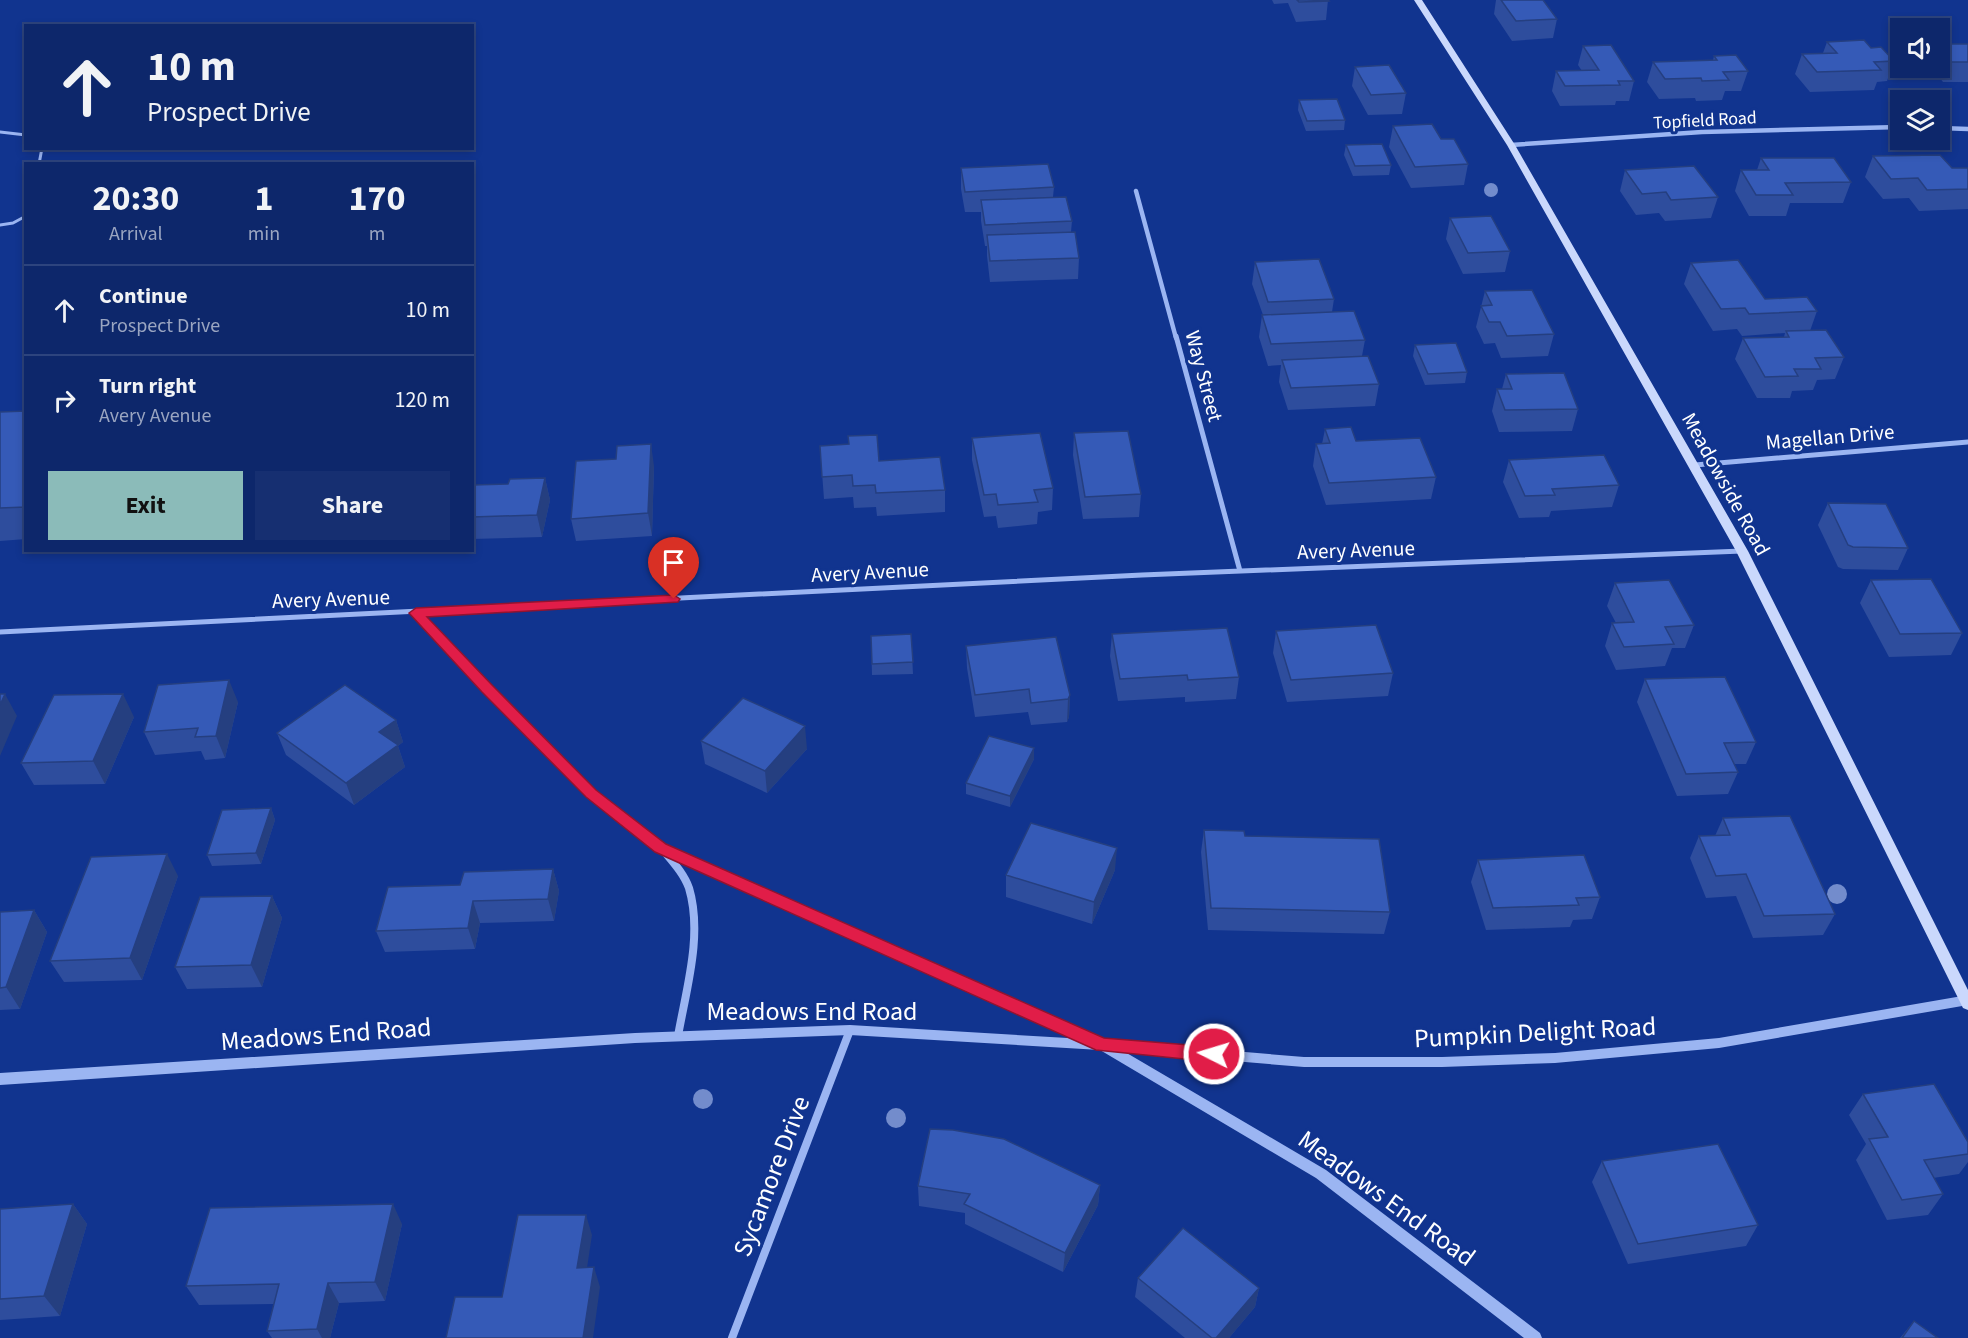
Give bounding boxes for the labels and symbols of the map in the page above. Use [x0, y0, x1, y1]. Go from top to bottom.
street label: Topfield Road [1653, 105, 1757, 136]
street label: Way Street [1177, 327, 1231, 425]
street label: Meadowside Road [1674, 407, 1778, 561]
street label: Magellan Drive [1764, 416, 1896, 458]
street label: Avery Avenue [1297, 533, 1415, 567]
pin [648, 537, 699, 599]
street label: Avery Avenue [810, 554, 930, 590]
street label: Avery Avenue [272, 582, 390, 616]
street label: Meadows End Road [706, 993, 918, 1030]
street label: Pumpkin Delight Road [1413, 1008, 1657, 1057]
street label: Meadows End Road [219, 1009, 433, 1060]
position arrow [1182, 1022, 1246, 1086]
street label: Sycamore Drive [724, 1090, 819, 1262]
street label: Meadows End Road [1290, 1121, 1483, 1275]

